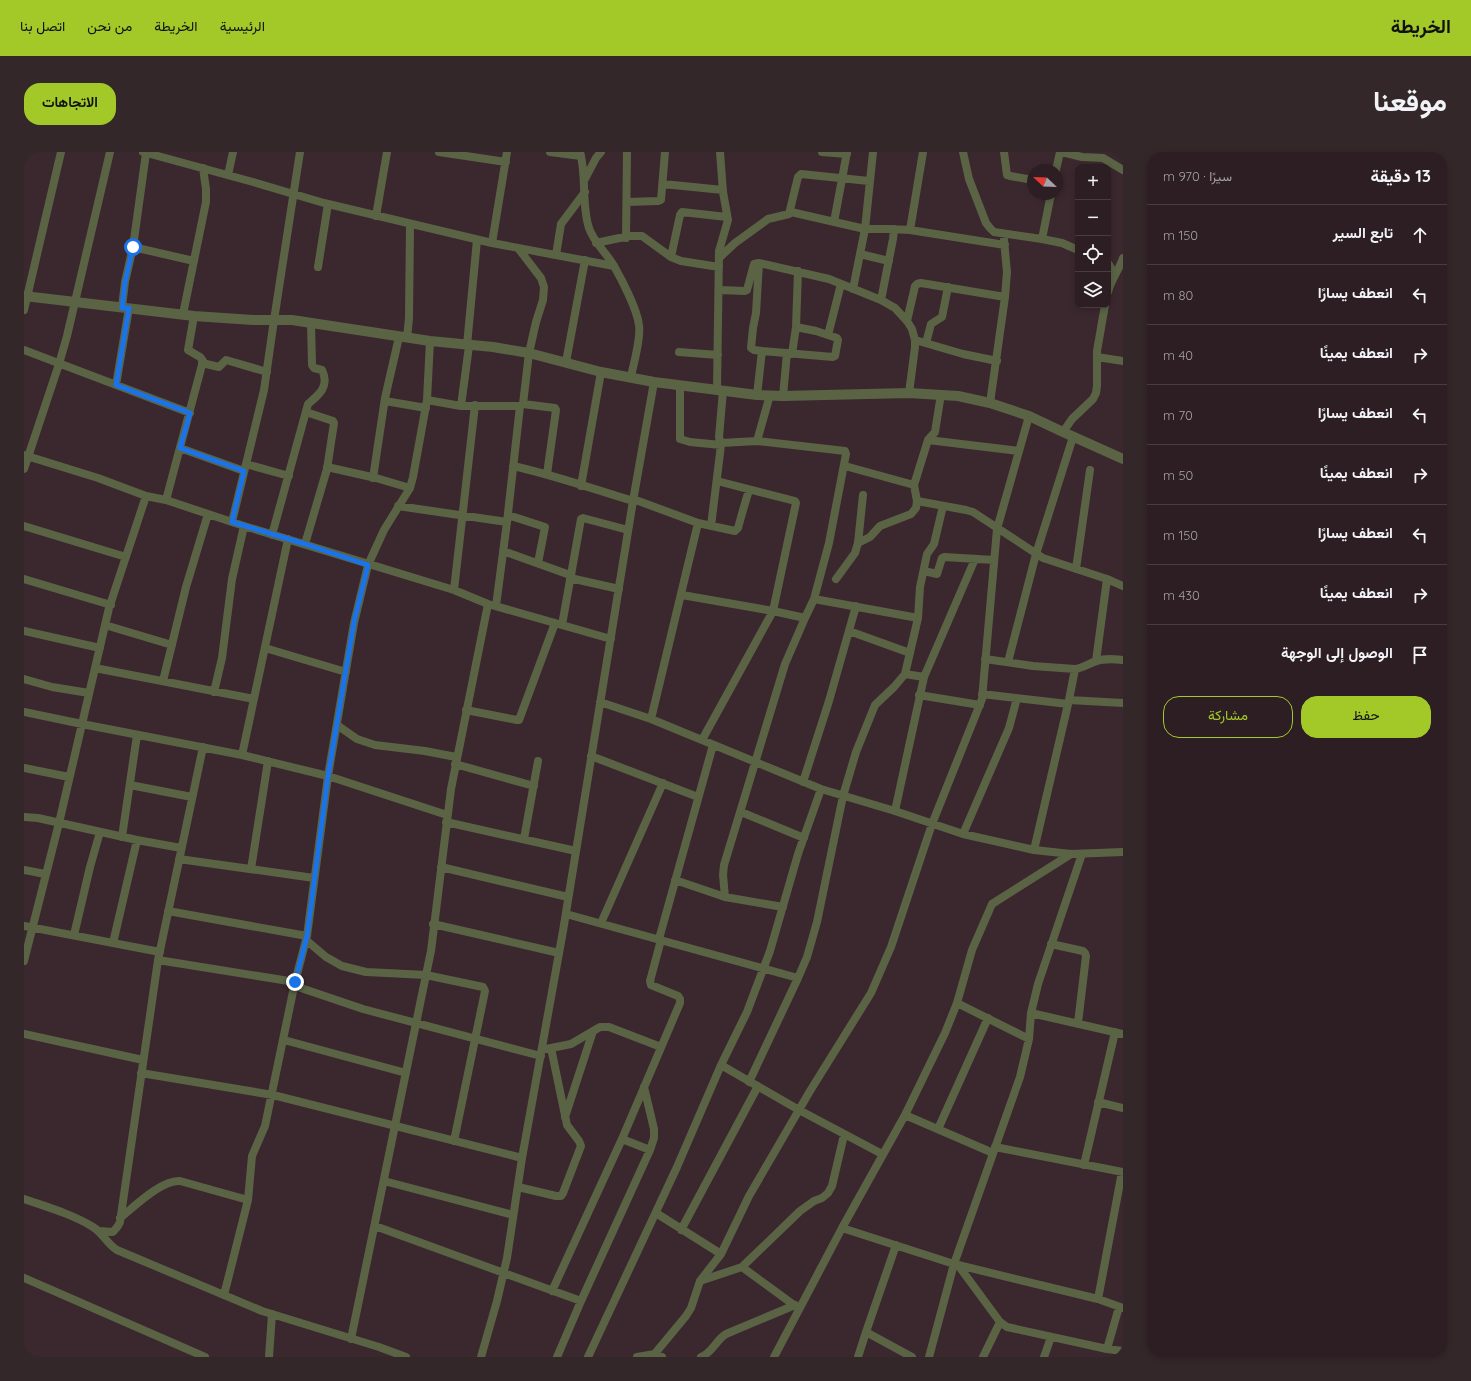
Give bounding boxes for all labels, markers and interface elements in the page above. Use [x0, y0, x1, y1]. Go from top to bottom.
text: الخريطة [1391, 14, 1451, 38]
text: اتصل بنا [20, 17, 65, 35]
text: من نحن [87, 17, 132, 35]
text: الخريطة [154, 17, 198, 35]
text: الرئيسية [220, 17, 265, 35]
button: الاتجاهات [24, 83, 116, 125]
text: موقعنا [1373, 83, 1447, 118]
north arrow [1027, 164, 1063, 200]
map controls [1075, 164, 1111, 308]
button: + [1075, 164, 1111, 200]
text: 13 دقيقة [1370, 165, 1431, 186]
text: سيرًا · 970 m [1163, 168, 1232, 184]
button: − [1075, 200, 1111, 236]
text: تابع السير [1333, 223, 1393, 242]
icon: ahead [1409, 224, 1431, 246]
text: 150 m [1163, 227, 1198, 243]
button: locate [1075, 236, 1111, 272]
route start [124, 238, 142, 256]
button: layers [1075, 272, 1111, 308]
text: انعطف يسارًا [1318, 283, 1393, 302]
icon: left [1409, 284, 1431, 306]
text: 80 m [1163, 287, 1193, 303]
text: انعطف يمينًا [1320, 343, 1393, 362]
icon: right [1409, 344, 1431, 366]
text: 40 m [1163, 347, 1193, 363]
text: انعطف يسارًا [1318, 403, 1393, 422]
icon: left [1409, 404, 1431, 426]
text: 70 m [1163, 407, 1193, 423]
text: انعطف يمينًا [1320, 463, 1393, 482]
icon: right [1409, 464, 1431, 486]
text: 50 m [1163, 467, 1193, 483]
text: انعطف يسارًا [1318, 523, 1393, 542]
icon: left [1409, 524, 1431, 546]
text: 150 m [1163, 527, 1198, 543]
text: انعطف يمينًا [1320, 583, 1393, 602]
icon: right [1409, 584, 1431, 606]
text: 430 m [1163, 587, 1200, 603]
text: الوصول إلى الوجهة [1281, 643, 1393, 662]
icon: arrive [1409, 644, 1431, 666]
button: مشاركة [1163, 696, 1293, 738]
button: حفظ [1301, 696, 1431, 738]
route end [286, 973, 304, 991]

